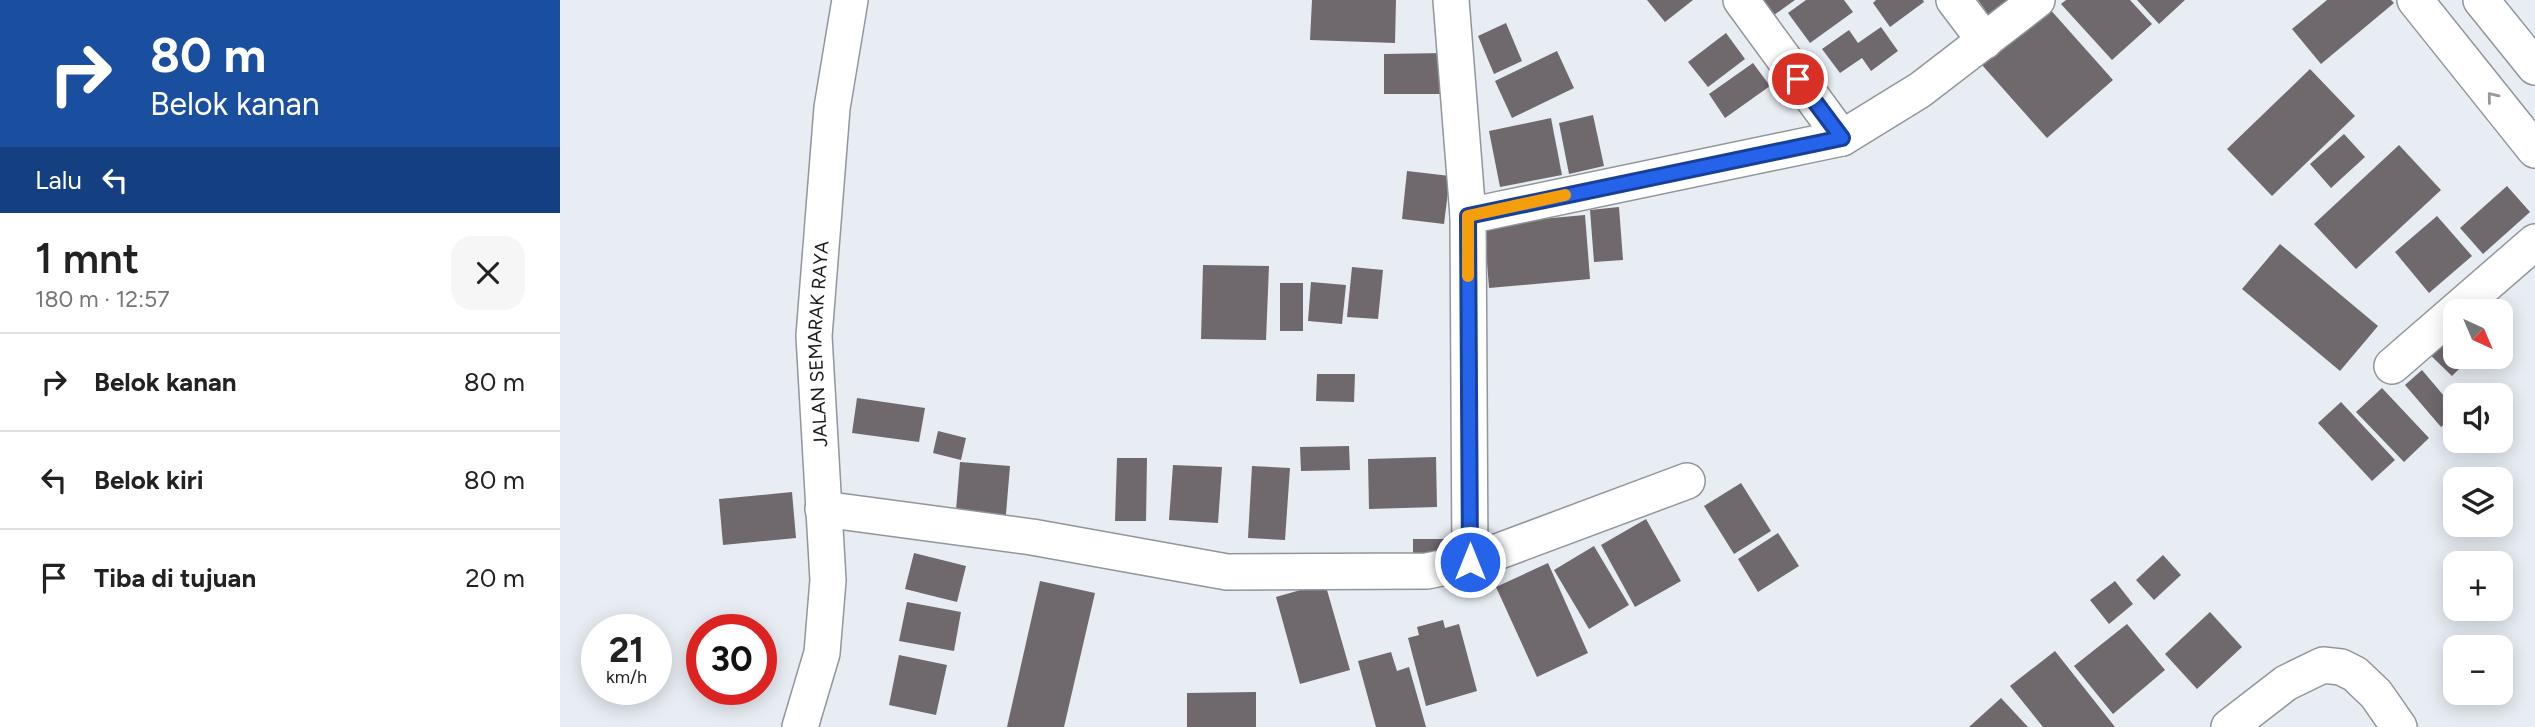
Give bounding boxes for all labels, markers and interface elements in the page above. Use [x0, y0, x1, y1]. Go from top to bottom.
text: 80 m [150, 25, 266, 84]
icon: right [35, 28, 126, 119]
pin [1768, 49, 1828, 109]
icon: arrive [1779, 60, 1817, 98]
text: Belok kanan [150, 85, 320, 123]
one-way arrow [2488, 92, 2501, 105]
icon: left [96, 161, 134, 199]
text: Lalu [35, 164, 82, 196]
text: 1 mnt [35, 233, 139, 284]
button: close [451, 236, 525, 310]
street label: JALAN SEMARAK RAYA [802, 240, 833, 448]
text: 180 m · 12:57 [35, 285, 170, 313]
north arrow [2443, 299, 2513, 369]
map controls [2443, 299, 2513, 705]
icon: right [35, 363, 73, 401]
text: Belok kanan [94, 366, 237, 398]
text: 80 m [464, 366, 525, 398]
button: sound [2443, 383, 2513, 453]
icon: left [35, 461, 73, 499]
text: Belok kiri [94, 464, 203, 496]
text: 80 m [464, 464, 525, 496]
button: layers [2443, 467, 2513, 537]
position arrow [1433, 525, 1507, 599]
button: + [2443, 551, 2513, 621]
icon: arrive [35, 559, 73, 597]
text: Tiba di tujuan [94, 562, 256, 594]
text: 20 m [465, 562, 525, 594]
speed limit sign: 30 [686, 614, 777, 705]
text: 21 [609, 629, 644, 671]
button: − [2443, 635, 2513, 705]
text: km/h [606, 666, 647, 688]

